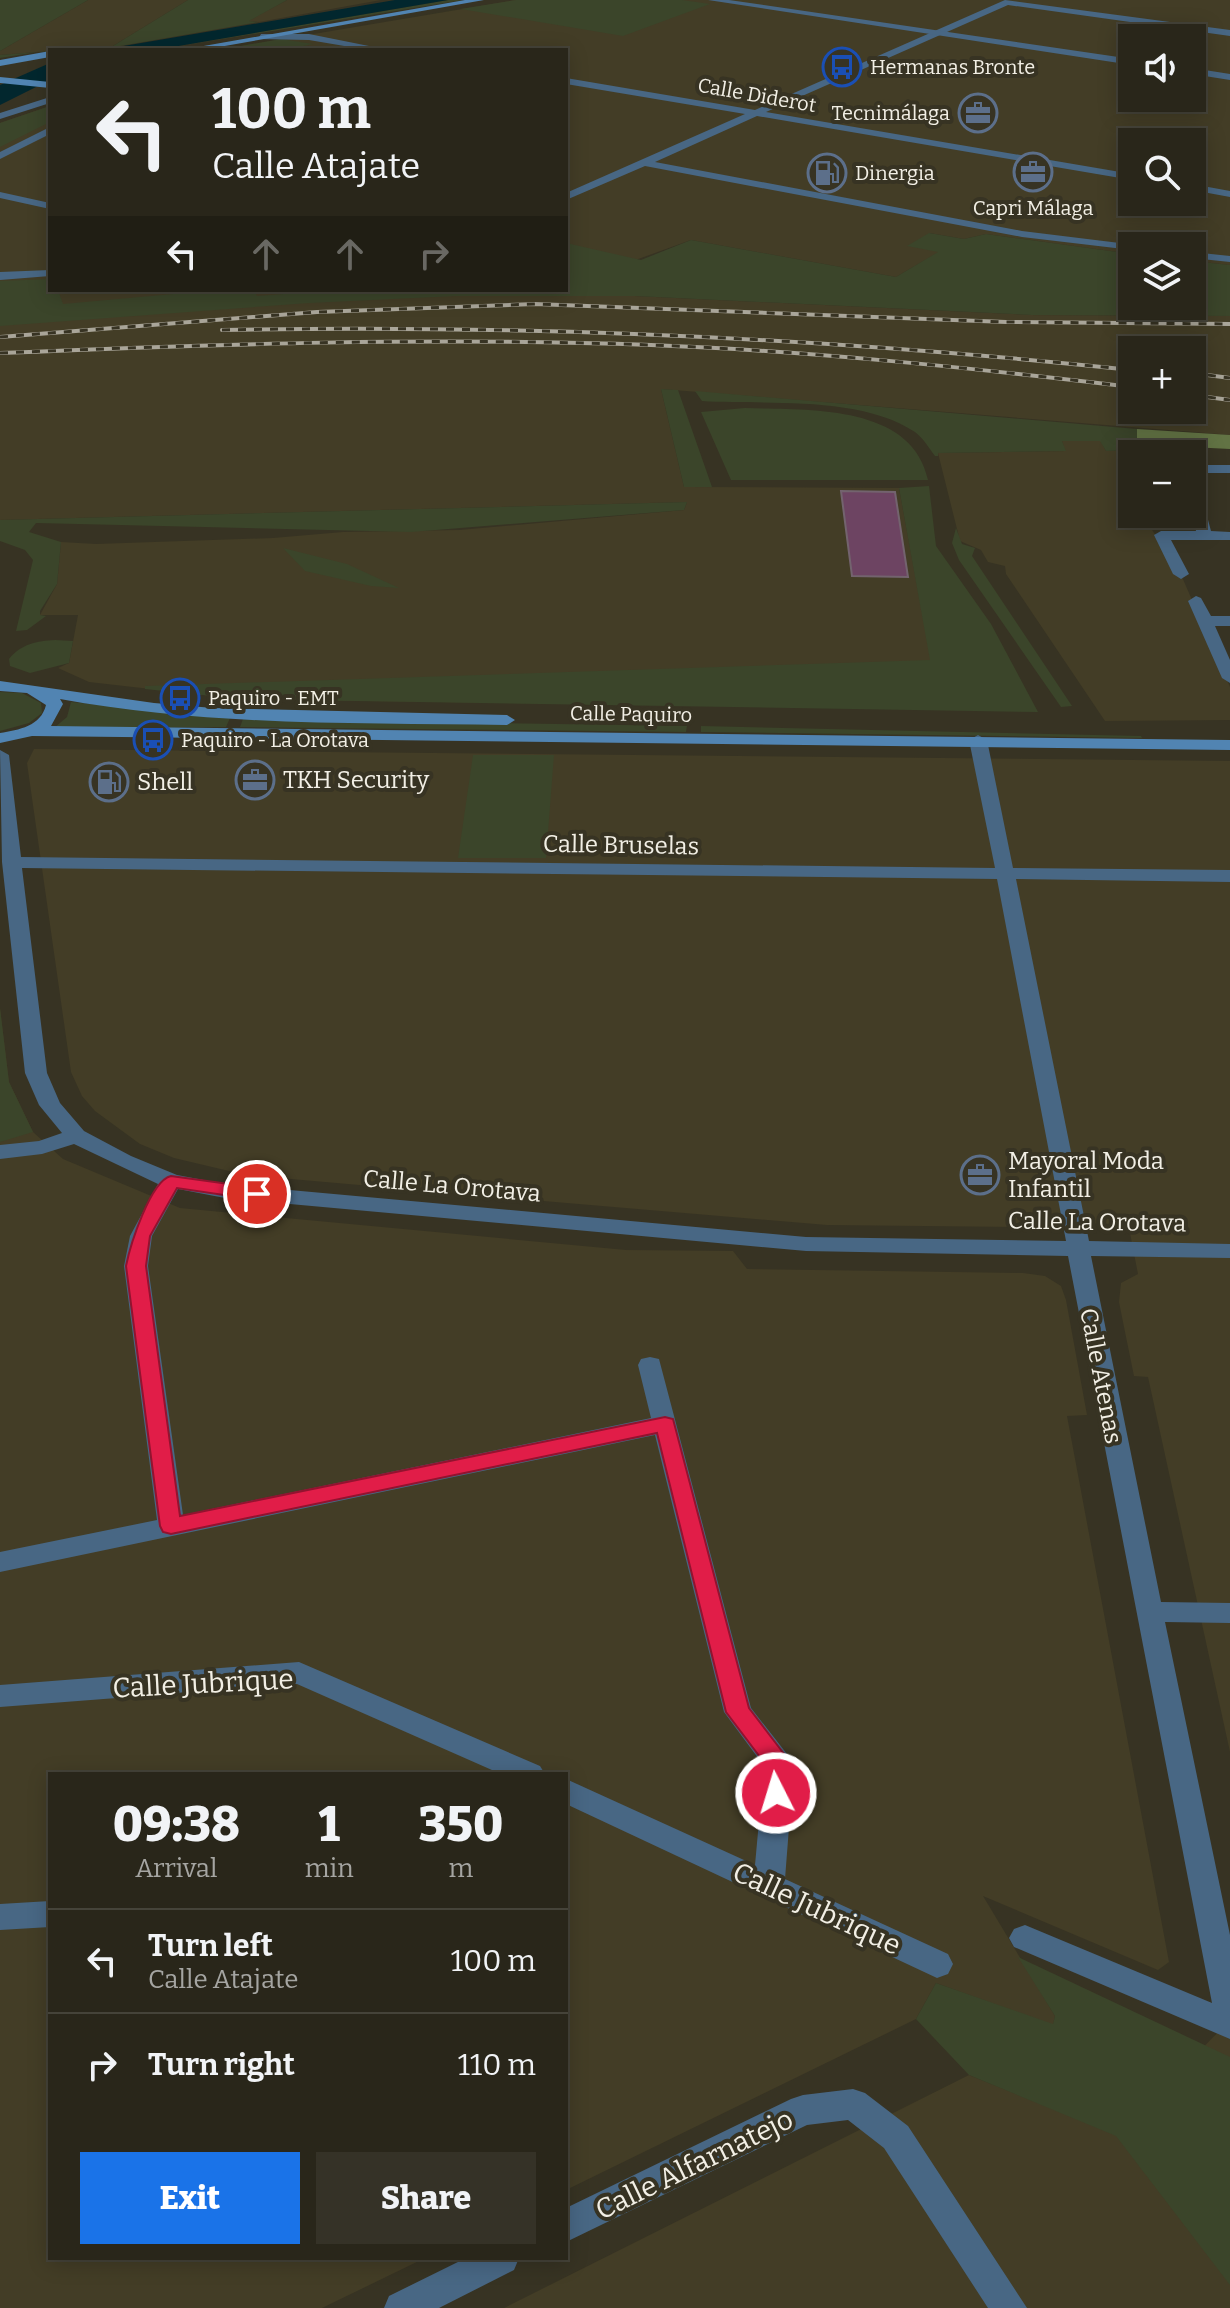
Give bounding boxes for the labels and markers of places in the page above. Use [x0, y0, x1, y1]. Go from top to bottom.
bus stop icon: Hermanas Bronte [821, 46, 863, 88]
place label: Hermanas Bronte [870, 55, 1035, 79]
office icon: Tecnimálaga [957, 92, 999, 134]
place label: Tecnimálaga [831, 101, 950, 125]
office icon: Capri Málaga [1012, 151, 1054, 193]
fuel station icon: Dinergia [806, 152, 848, 194]
place label: Dinergia [855, 161, 935, 185]
place label: Capri Málaga [973, 196, 1093, 220]
bus stop icon: Paquiro - EMT [159, 677, 201, 719]
place label: Paquiro - EMT [208, 686, 339, 710]
bus stop icon: Paquiro - La Orotava [132, 719, 174, 761]
place label: Paquiro - La Orotava [181, 728, 369, 752]
office icon: TKH Security [234, 759, 276, 801]
fuel station icon: Shell [88, 761, 130, 803]
place label: TKH Security [283, 766, 429, 794]
place label: Shell [137, 768, 193, 796]
place label: Mayoral Moda Infantil [1008, 1147, 1164, 1203]
office icon: Mayoral Moda Infantil [959, 1154, 1001, 1196]
pin [223, 1160, 291, 1228]

